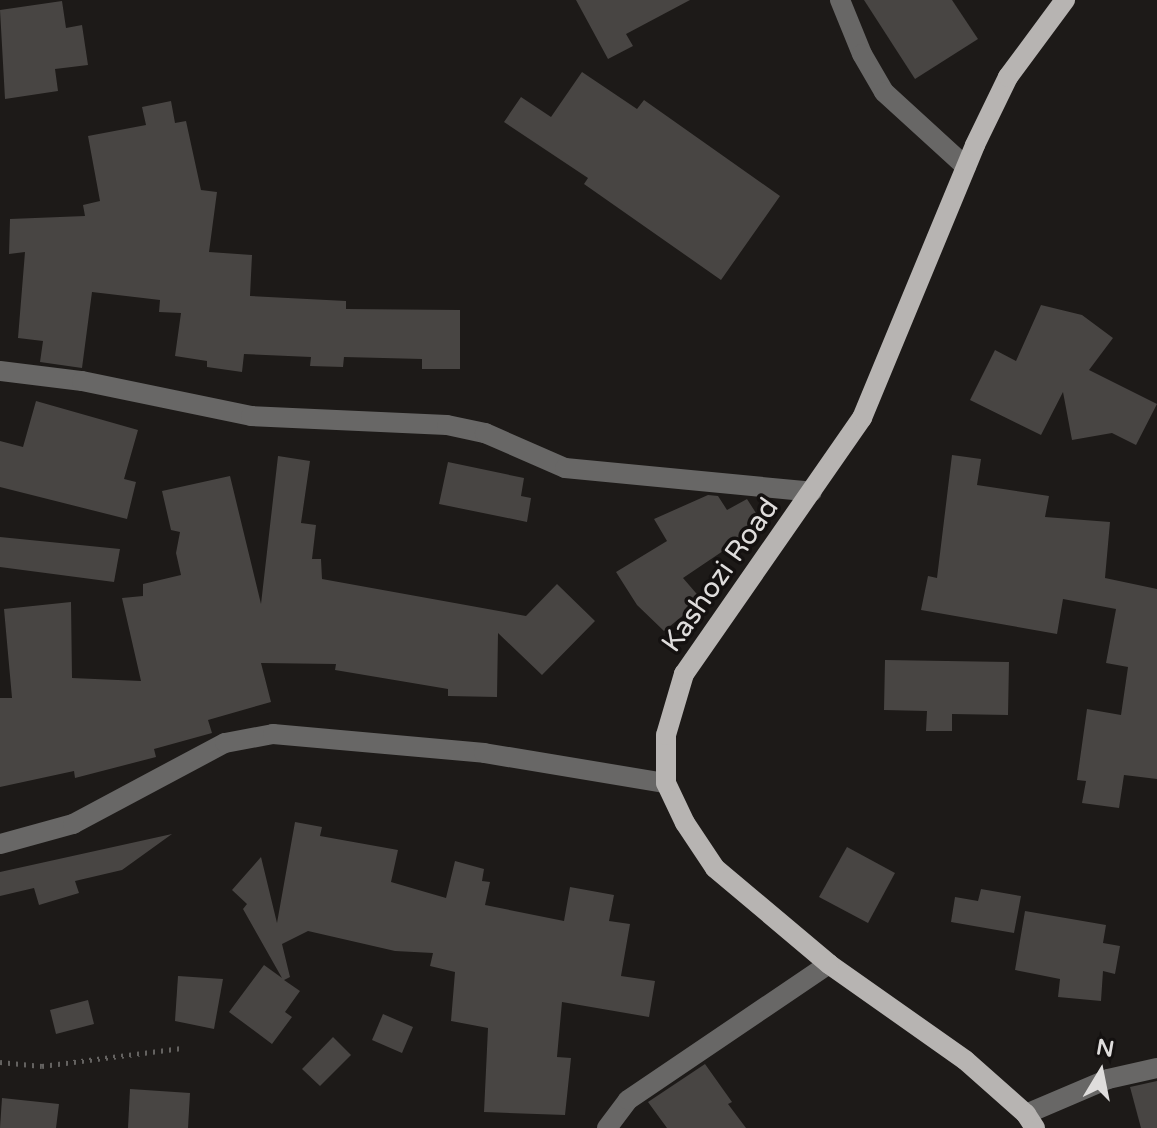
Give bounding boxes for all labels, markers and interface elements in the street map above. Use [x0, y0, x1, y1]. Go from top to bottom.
street label: Kashozi Road [654, 491, 786, 659]
north arrow [1061, 1032, 1141, 1112]
text: N [1094, 1034, 1116, 1063]

